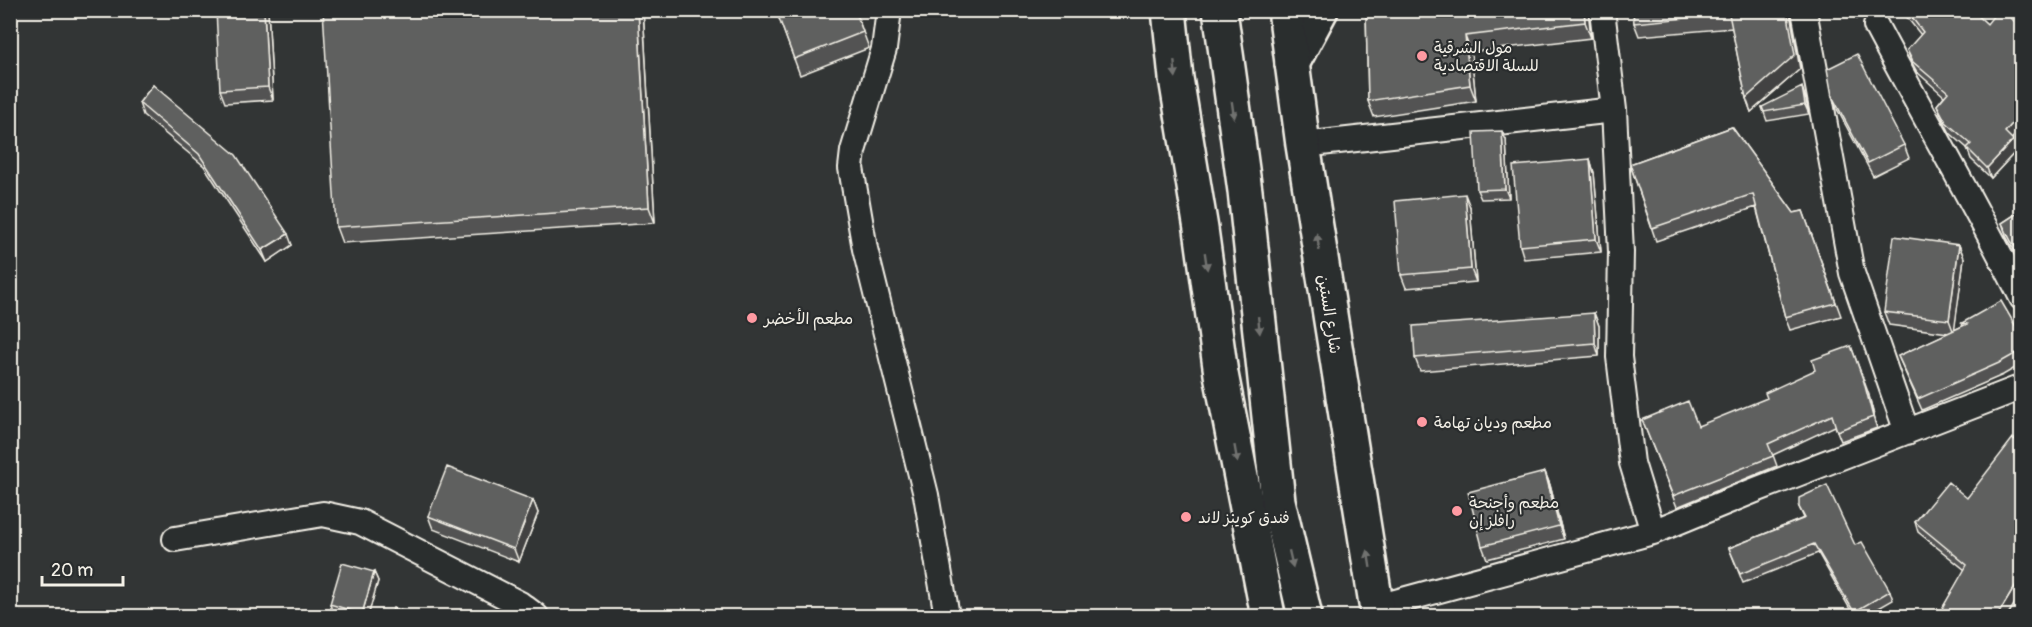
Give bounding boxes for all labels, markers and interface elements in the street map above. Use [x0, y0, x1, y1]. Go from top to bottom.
place label: مول الشرقية للسلة الاقتصادية [1434, 38, 1539, 76]
marker: مول الشرقية للسلة الاقتصادية [1415, 49, 1429, 63]
one-way arrow [1170, 59, 1180, 78]
one-way arrow [1229, 101, 1238, 120]
one-way arrow [1314, 232, 1323, 251]
one-way arrow [1201, 252, 1210, 271]
street label: شارع الستين [1312, 273, 1345, 355]
place label: مطعم الأخضر [762, 308, 853, 331]
marker: مطعم الأخضر [745, 311, 759, 325]
one-way arrow [1254, 315, 1264, 334]
place label: مطعم وديان تهامة [1434, 413, 1552, 435]
marker: مطعم وديان تهامة [1415, 415, 1429, 429]
one-way arrow [1232, 445, 1241, 464]
place label: مطعم وأجنحة رافلز إن [1469, 493, 1559, 531]
marker: مطعم وأجنحة رافلز إن [1450, 504, 1464, 518]
place label: فندق كوينز لاند [1198, 508, 1290, 528]
marker: فندق كوينز لاند [1179, 510, 1193, 524]
scale bar [42, 549, 123, 587]
one-way arrow [1365, 549, 1374, 568]
one-way arrow [1287, 550, 1297, 568]
text: 20 m [51, 559, 93, 582]

